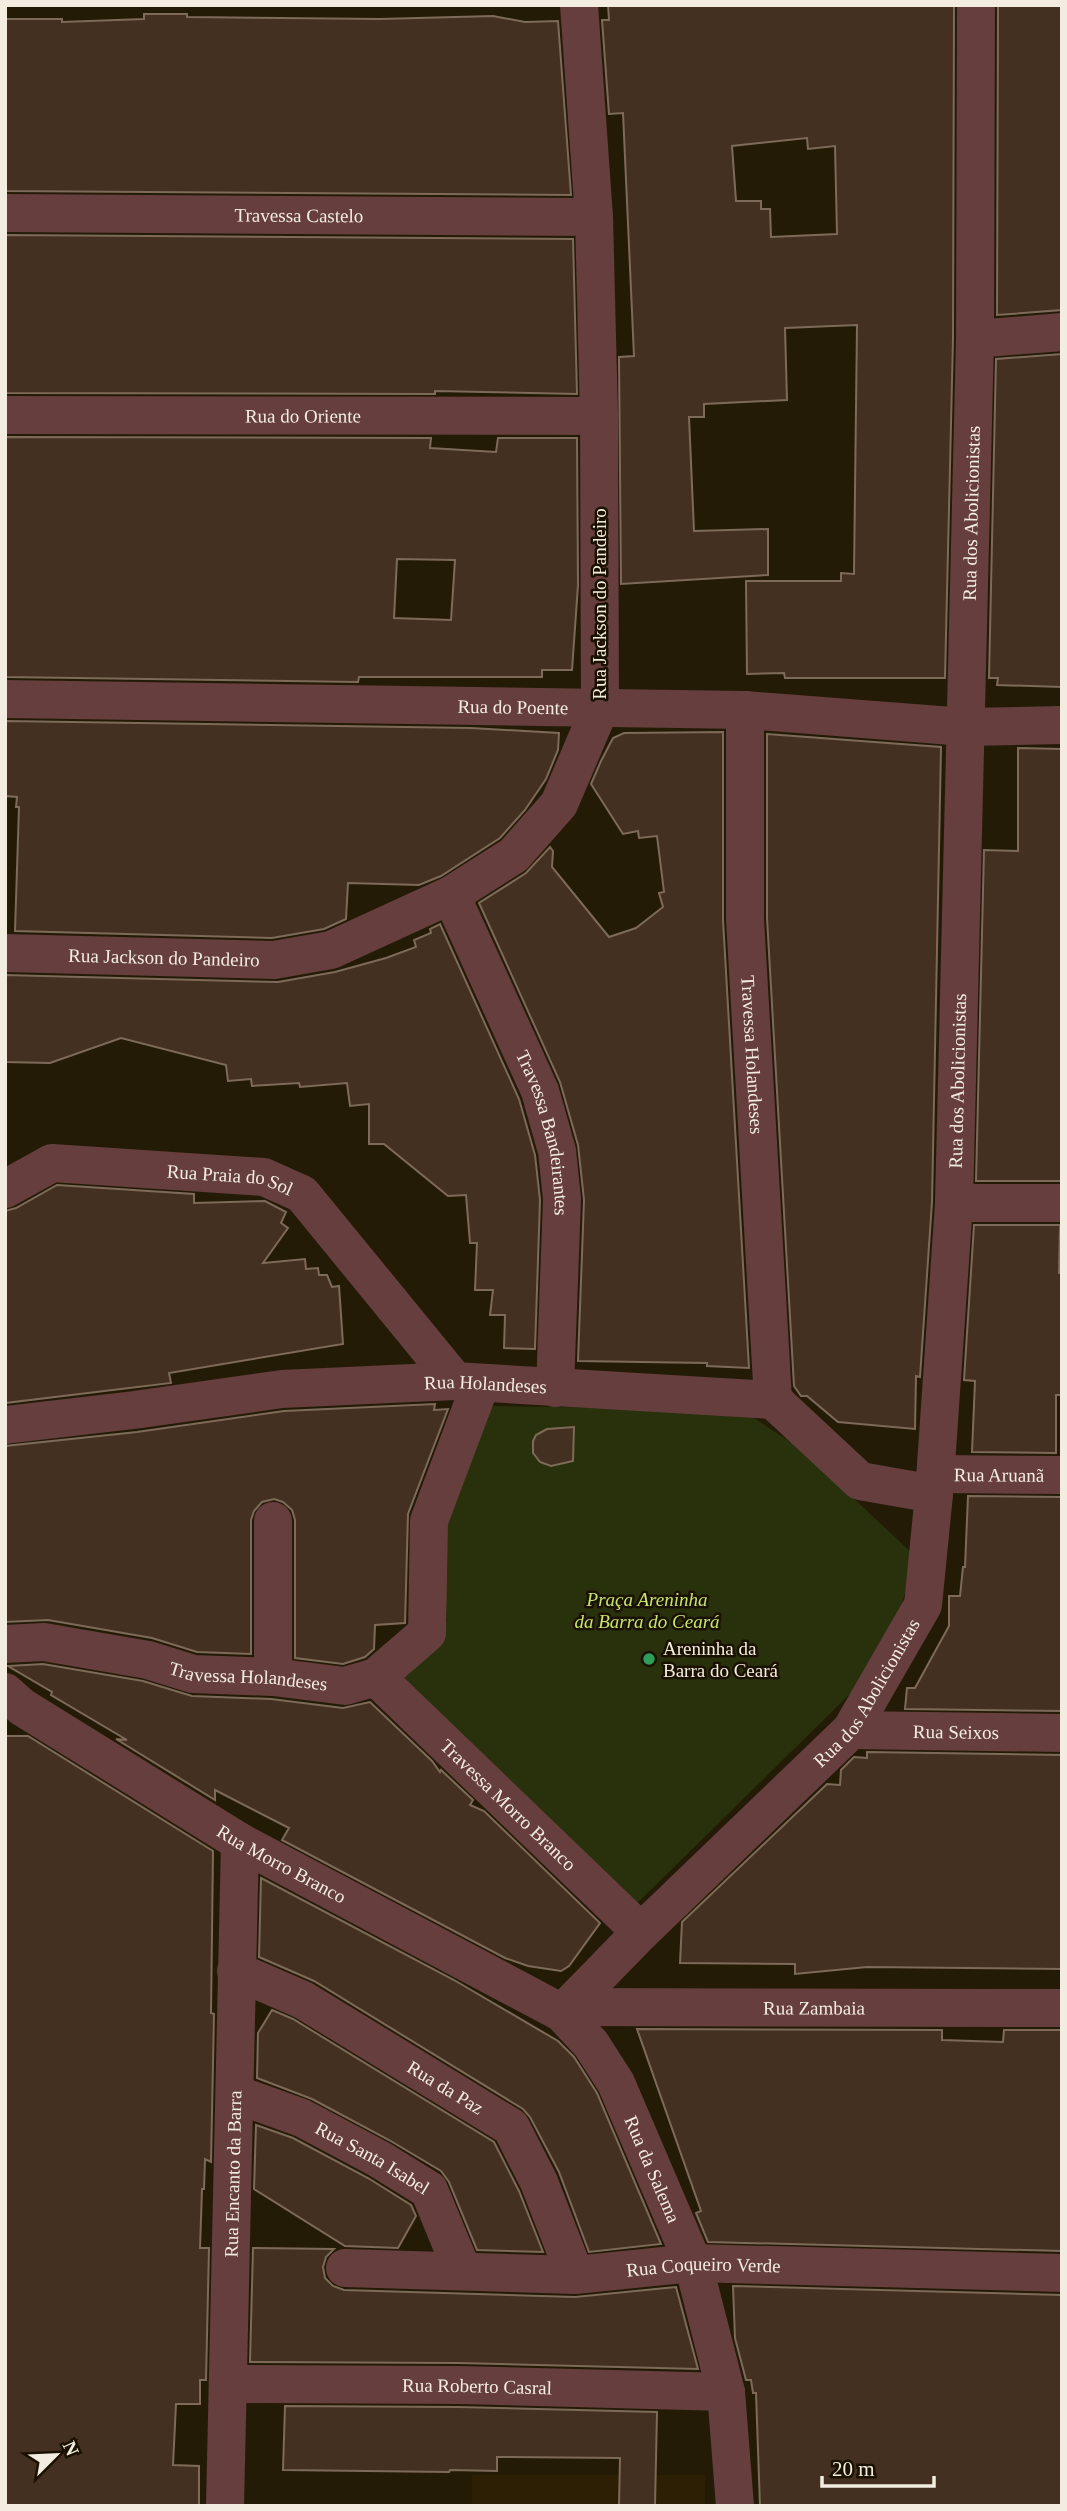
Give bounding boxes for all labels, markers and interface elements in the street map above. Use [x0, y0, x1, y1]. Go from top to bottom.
street label: Travessa Castelo [235, 205, 363, 226]
street label: Rua do Oriente [245, 405, 361, 427]
street label: Rua dos Abolicionistas [959, 425, 984, 601]
street label: Rua Jackson do Pandeiro [589, 508, 610, 700]
street label: Rua do Poente [457, 696, 569, 718]
street label: Rua Jackson do Pandeiro [68, 945, 260, 971]
street label: Travessa Holandeses [737, 975, 768, 1135]
street label: Rua dos Abolicionistas [945, 993, 970, 1169]
street label: Travessa Bandeirantes [512, 1047, 572, 1216]
street label: Rua Praia do Sol [166, 1161, 296, 1200]
street label: Rua Holandeses [424, 1371, 547, 1397]
street label: Rua Aruanã [954, 1464, 1045, 1486]
park label: Praça Areninha da Barra do Ceará [574, 1589, 720, 1632]
street label: Rua dos Abolicionistas [809, 1615, 924, 1771]
place label: Areninha da Barra do Ceará [663, 1638, 779, 1681]
marker: Areninha da Barra do Ceará [641, 1651, 657, 1667]
street label: Travessa Holandeses [166, 1657, 329, 1695]
street label: Rua Seixos [913, 1721, 999, 1743]
street label: Travessa Morro Branco [436, 1735, 580, 1875]
street label: Rua Morro Branco [213, 1820, 350, 1907]
street label: Rua Zambaia [763, 1997, 866, 2019]
street label: Rua da Paz [403, 2056, 487, 2119]
street label: Rua Encanto da Barra [221, 2090, 245, 2258]
street label: Rua da Salema [620, 2113, 685, 2226]
street label: Rua Santa Isabel [312, 2117, 433, 2199]
street label: Rua Coqueiro Verde [625, 2253, 781, 2281]
street label: Rua Roberto Casral [402, 2375, 552, 2398]
north arrow [21, 2420, 91, 2490]
text: N [59, 2438, 84, 2459]
scale bar [822, 2444, 934, 2488]
text: 20 m [832, 2457, 875, 2481]

